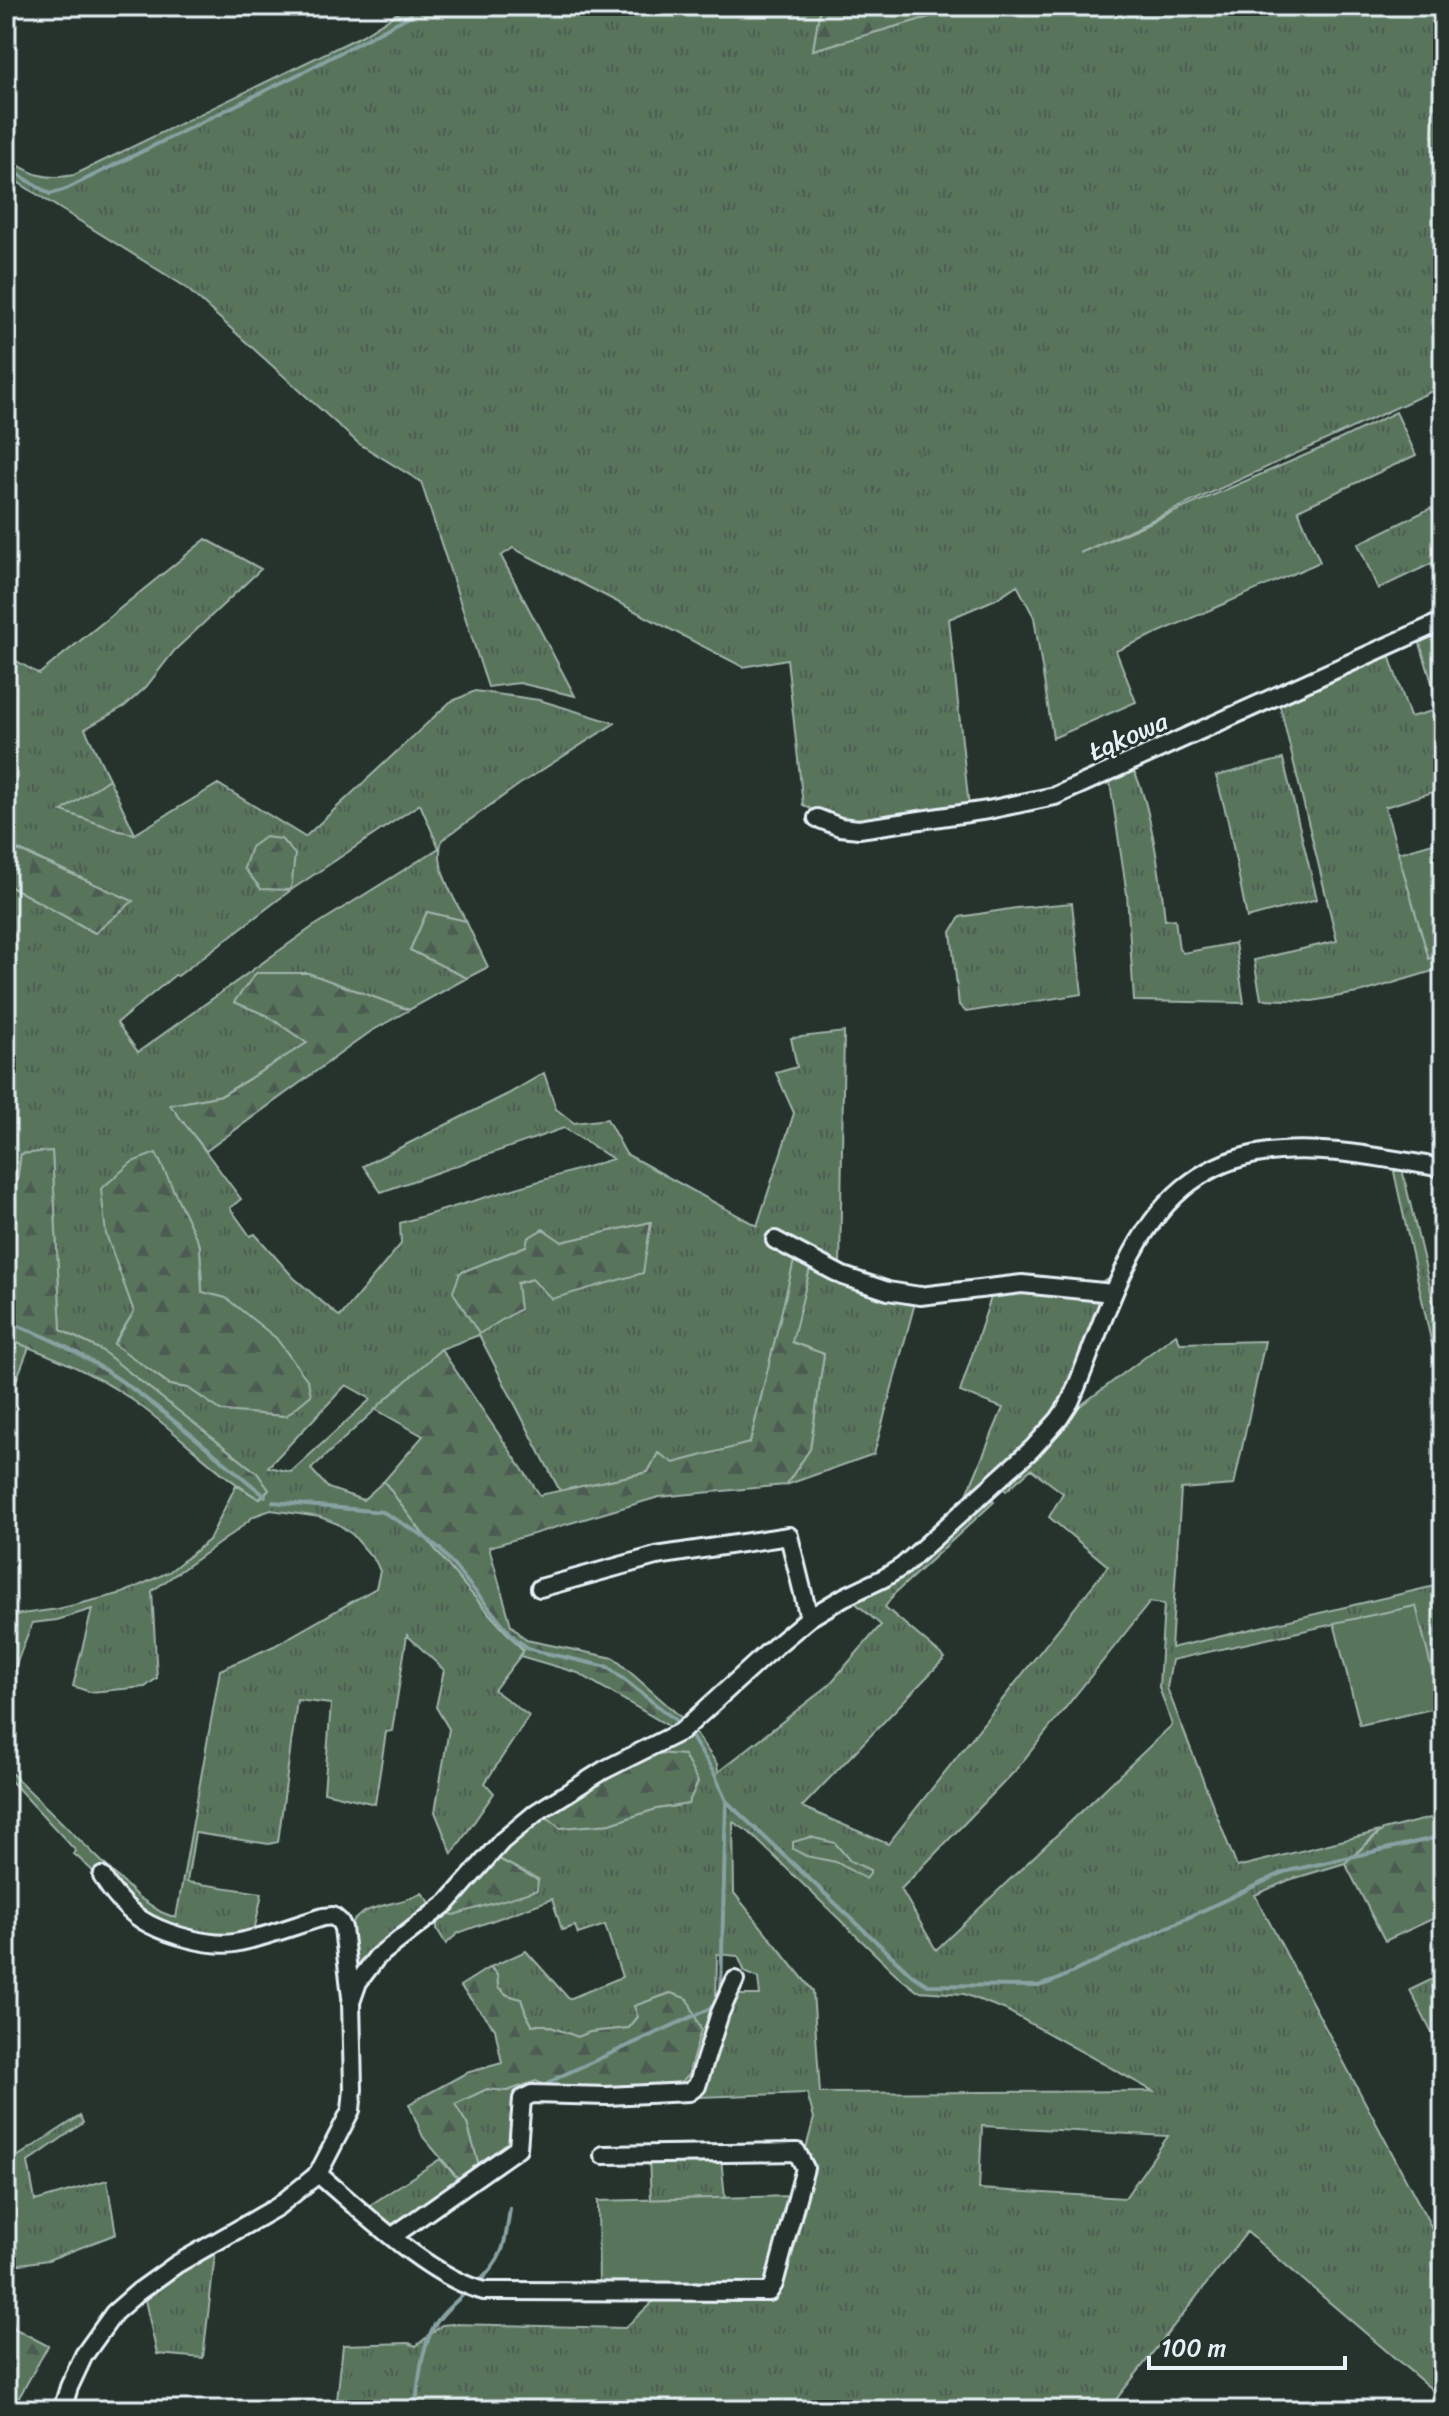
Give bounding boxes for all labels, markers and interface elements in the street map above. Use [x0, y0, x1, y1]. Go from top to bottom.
street label: Łąkowa [1081, 698, 1176, 774]
scale bar [1149, 2320, 1345, 2370]
text: 100 m [1161, 2327, 1226, 2369]

